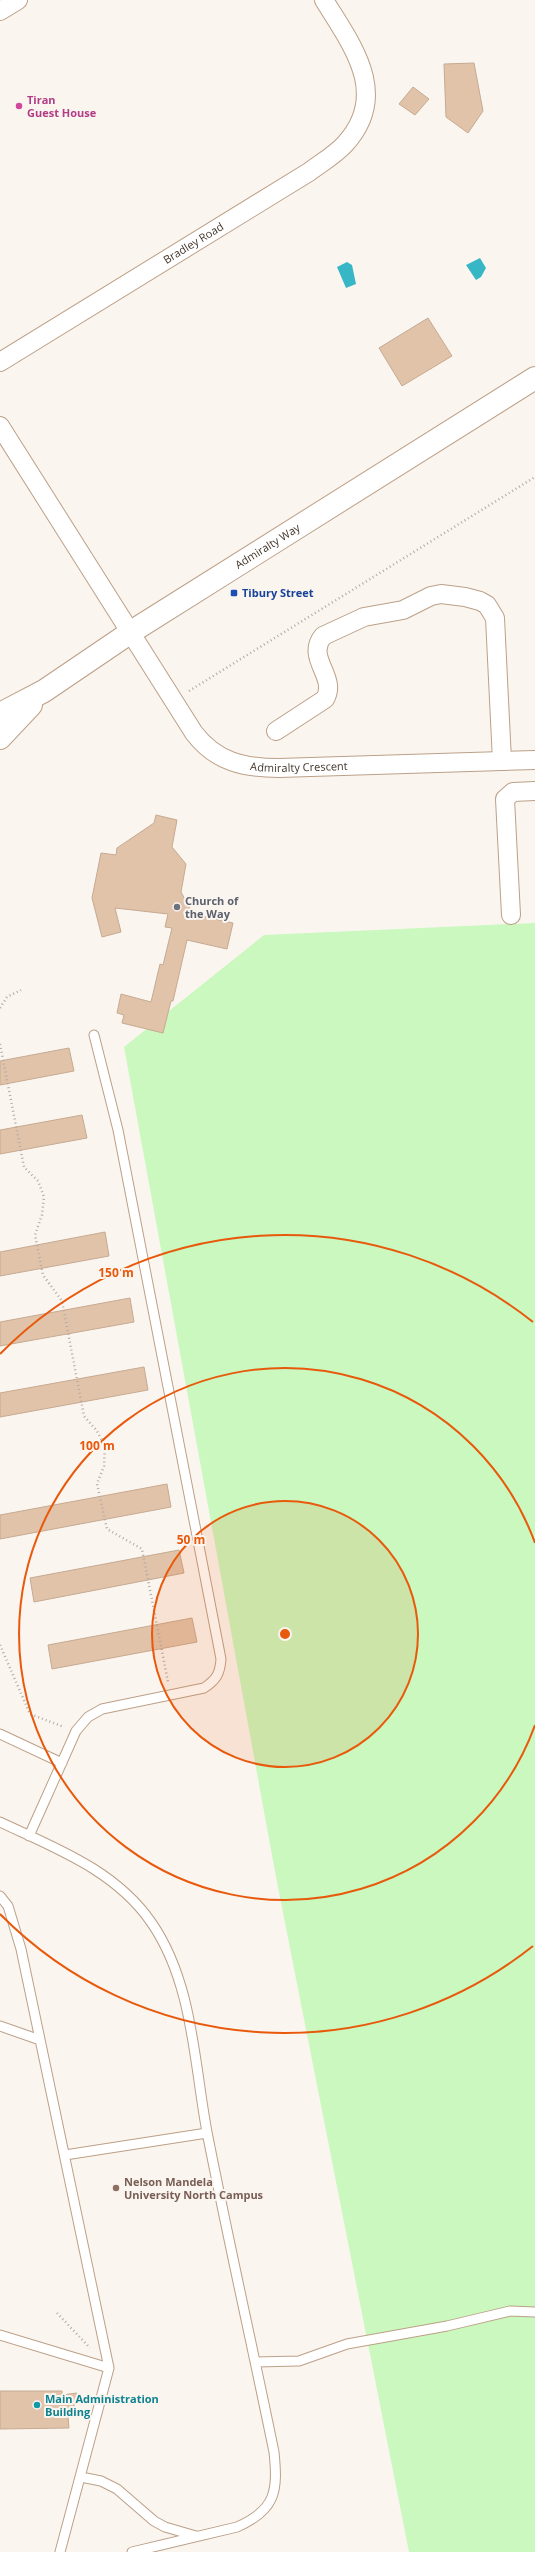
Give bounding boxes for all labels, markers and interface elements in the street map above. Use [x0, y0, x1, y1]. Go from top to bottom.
place label: Tiran Guest House [27, 92, 97, 120]
marker: Tiran Guest House [14, 101, 24, 111]
street label: Bradley Road [160, 218, 226, 267]
street label: Admiralty Way [232, 519, 303, 572]
place label: Tibury Street [242, 585, 314, 600]
marker: Tibury Street [229, 588, 239, 598]
street label: Admiralty Crescent [249, 758, 348, 775]
place label: Church of the Way [185, 893, 239, 921]
marker: Church of the Way [172, 902, 182, 912]
text: 150 m [98, 1264, 134, 1281]
text: 100 m [79, 1437, 115, 1454]
text: 50 m [177, 1531, 205, 1548]
centre of rings [278, 1627, 292, 1641]
place label: Nelson Mandela University North Campus [124, 2174, 264, 2202]
marker: Nelson Mandela University North Campus [111, 2183, 121, 2193]
place label: Main Administration Building [45, 2391, 159, 2419]
marker: Main Administration Building [32, 2400, 42, 2410]

